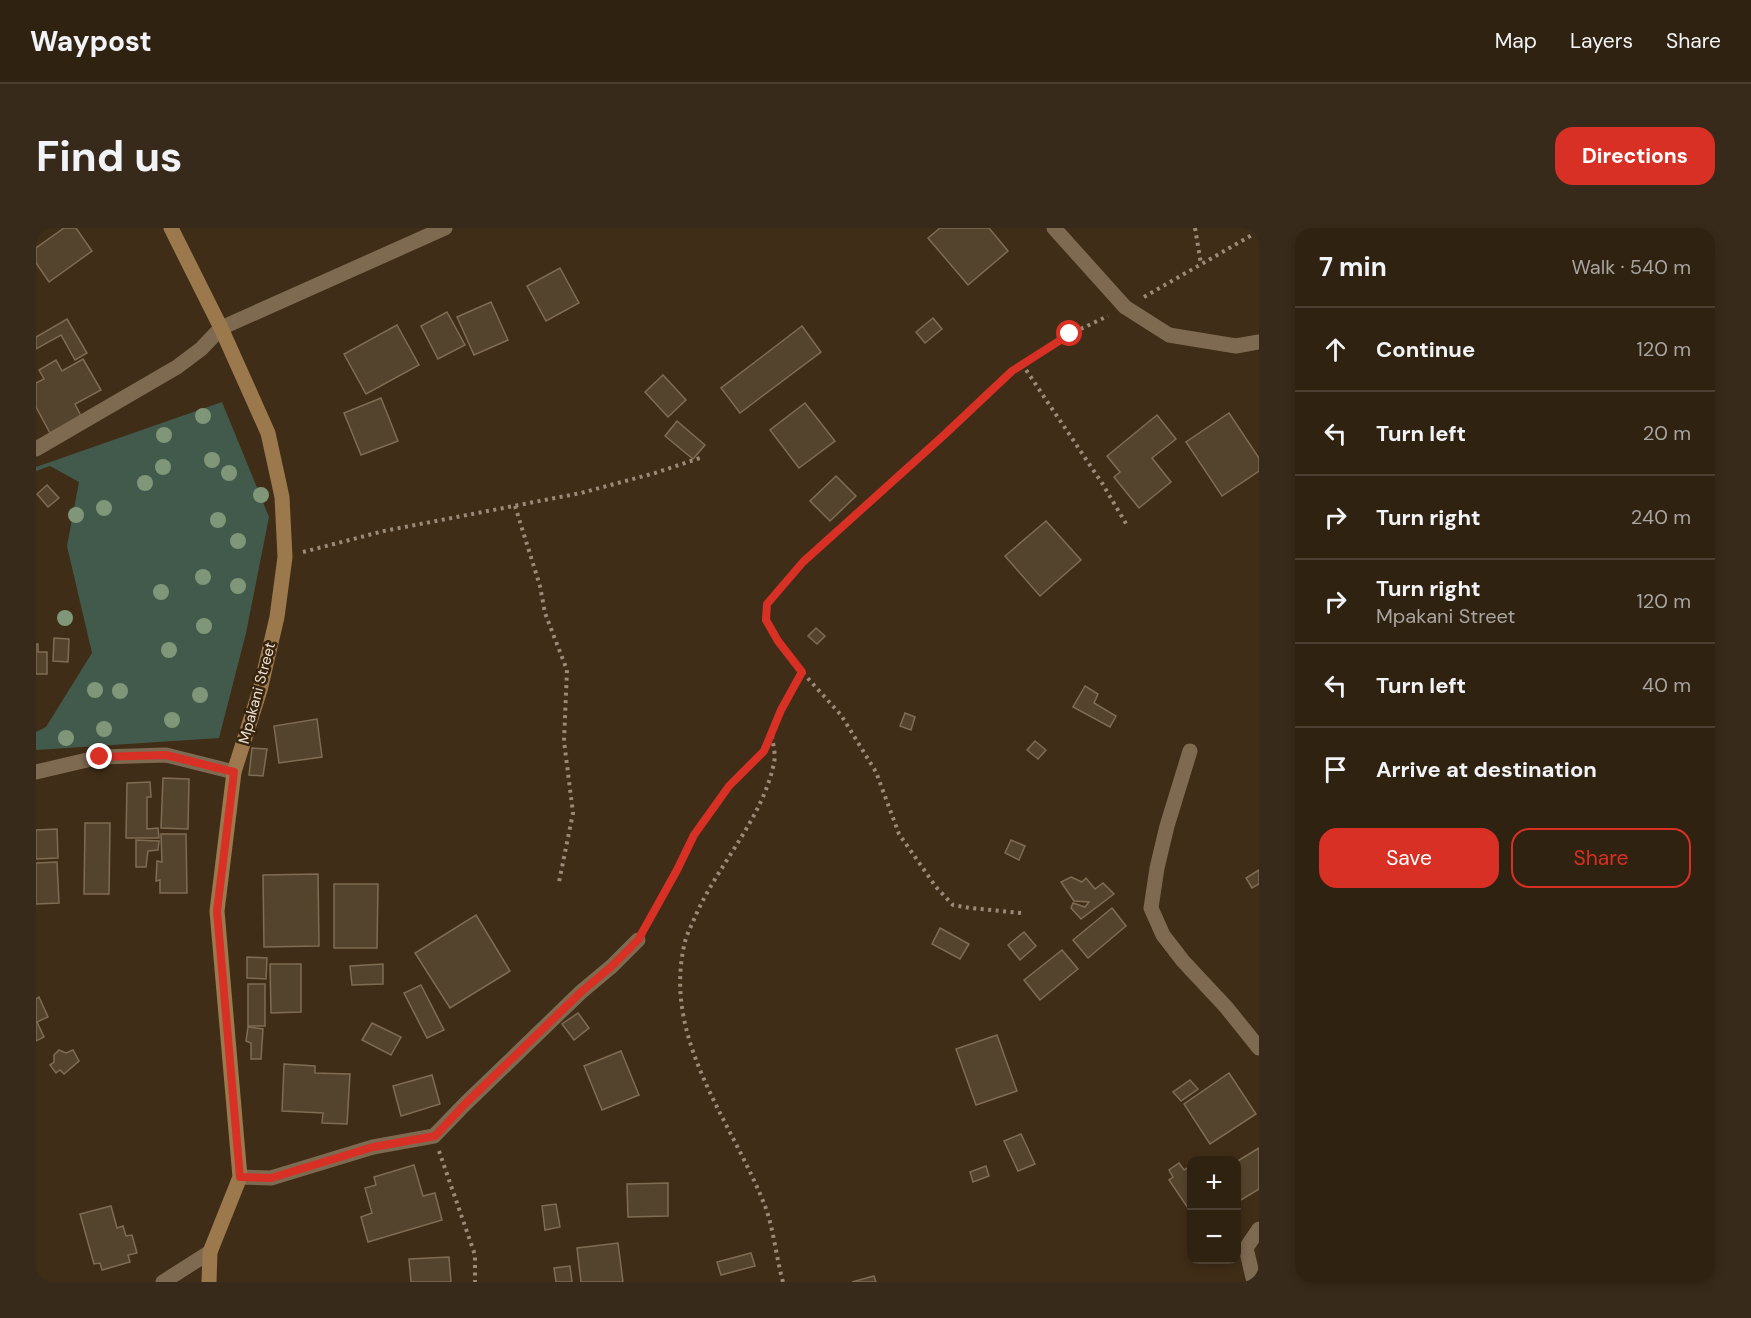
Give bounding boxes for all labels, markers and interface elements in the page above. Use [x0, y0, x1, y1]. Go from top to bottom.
text: Waypost [30, 23, 152, 60]
text: Map [1495, 27, 1537, 55]
text: Layers [1570, 27, 1633, 55]
text: Share [1666, 27, 1721, 55]
button: Directions [1555, 127, 1715, 185]
text: Find us [36, 129, 182, 184]
text: 7 min [1319, 250, 1387, 284]
text: Walk · 540 m [1571, 254, 1691, 280]
route start [1056, 320, 1082, 346]
icon: ahead [1319, 333, 1352, 366]
text: Continue [1376, 335, 1475, 364]
text: 120 m [1637, 336, 1691, 362]
icon: left [1319, 417, 1352, 450]
text: Turn left [1376, 419, 1466, 448]
text: 20 m [1643, 420, 1691, 446]
icon: right [1319, 501, 1352, 534]
text: Turn right [1376, 503, 1481, 532]
text: 240 m [1631, 504, 1691, 530]
text: Turn right [1376, 574, 1481, 603]
icon: right [1319, 585, 1352, 618]
text: 120 m [1637, 588, 1691, 614]
text: Mpakani Street [1376, 603, 1515, 629]
street label: Mpakani Street [234, 640, 280, 746]
icon: left [1319, 669, 1352, 702]
text: Turn left [1376, 671, 1466, 700]
text: 40 m [1642, 672, 1691, 698]
route end [86, 743, 112, 769]
icon: arrive [1319, 753, 1352, 786]
text: Arrive at destination [1376, 755, 1597, 784]
button: Save [1319, 828, 1499, 888]
button: Share [1511, 828, 1691, 888]
map controls [1187, 1156, 1241, 1264]
button: + [1187, 1156, 1241, 1210]
button: − [1187, 1210, 1241, 1264]

